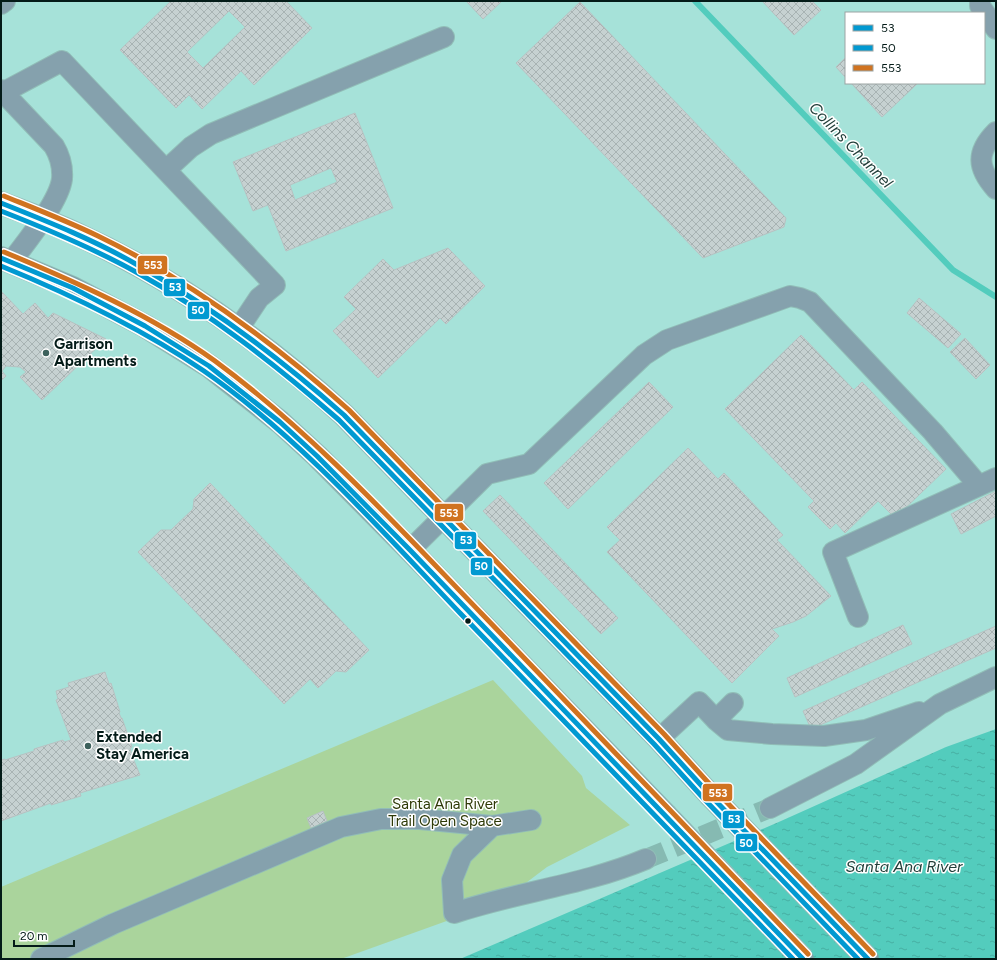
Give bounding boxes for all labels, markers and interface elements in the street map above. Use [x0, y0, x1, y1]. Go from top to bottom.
legend [845, 12, 985, 84]
text: 53 [881, 21, 894, 35]
text: 50 [881, 41, 896, 55]
text: 553 [881, 61, 901, 75]
water label: Collins Channel [805, 98, 897, 192]
line badge: 553 [137, 255, 168, 275]
text: 553 [144, 259, 162, 272]
line badge: 53 [163, 278, 186, 297]
text: 53 [169, 281, 181, 294]
line badge: 50 [187, 301, 210, 320]
text: 50 [191, 304, 205, 317]
place label: Garrison Apartments [54, 335, 136, 370]
marker: Garrison Apartments [41, 348, 51, 358]
line badge: 553 [434, 503, 464, 522]
text: 553 [440, 507, 458, 520]
line badge: 53 [454, 531, 477, 550]
text: 53 [460, 534, 472, 547]
line badge: 50 [470, 557, 493, 576]
text: 50 [474, 560, 488, 573]
unlabelled marker [463, 616, 473, 626]
place label: Extended Stay America [96, 728, 189, 763]
marker: Extended Stay America [83, 741, 93, 751]
line badge: 553 [702, 783, 733, 802]
text: 553 [709, 787, 727, 800]
park label: Santa Ana River Trail Open Space [388, 795, 502, 830]
line badge: 53 [722, 810, 745, 829]
text: 53 [728, 813, 740, 826]
line badge: 50 [735, 833, 758, 852]
text: 50 [739, 837, 753, 850]
water label: Santa Ana River [846, 857, 963, 876]
scale bar [14, 922, 74, 948]
text: 20 m [20, 929, 48, 943]

